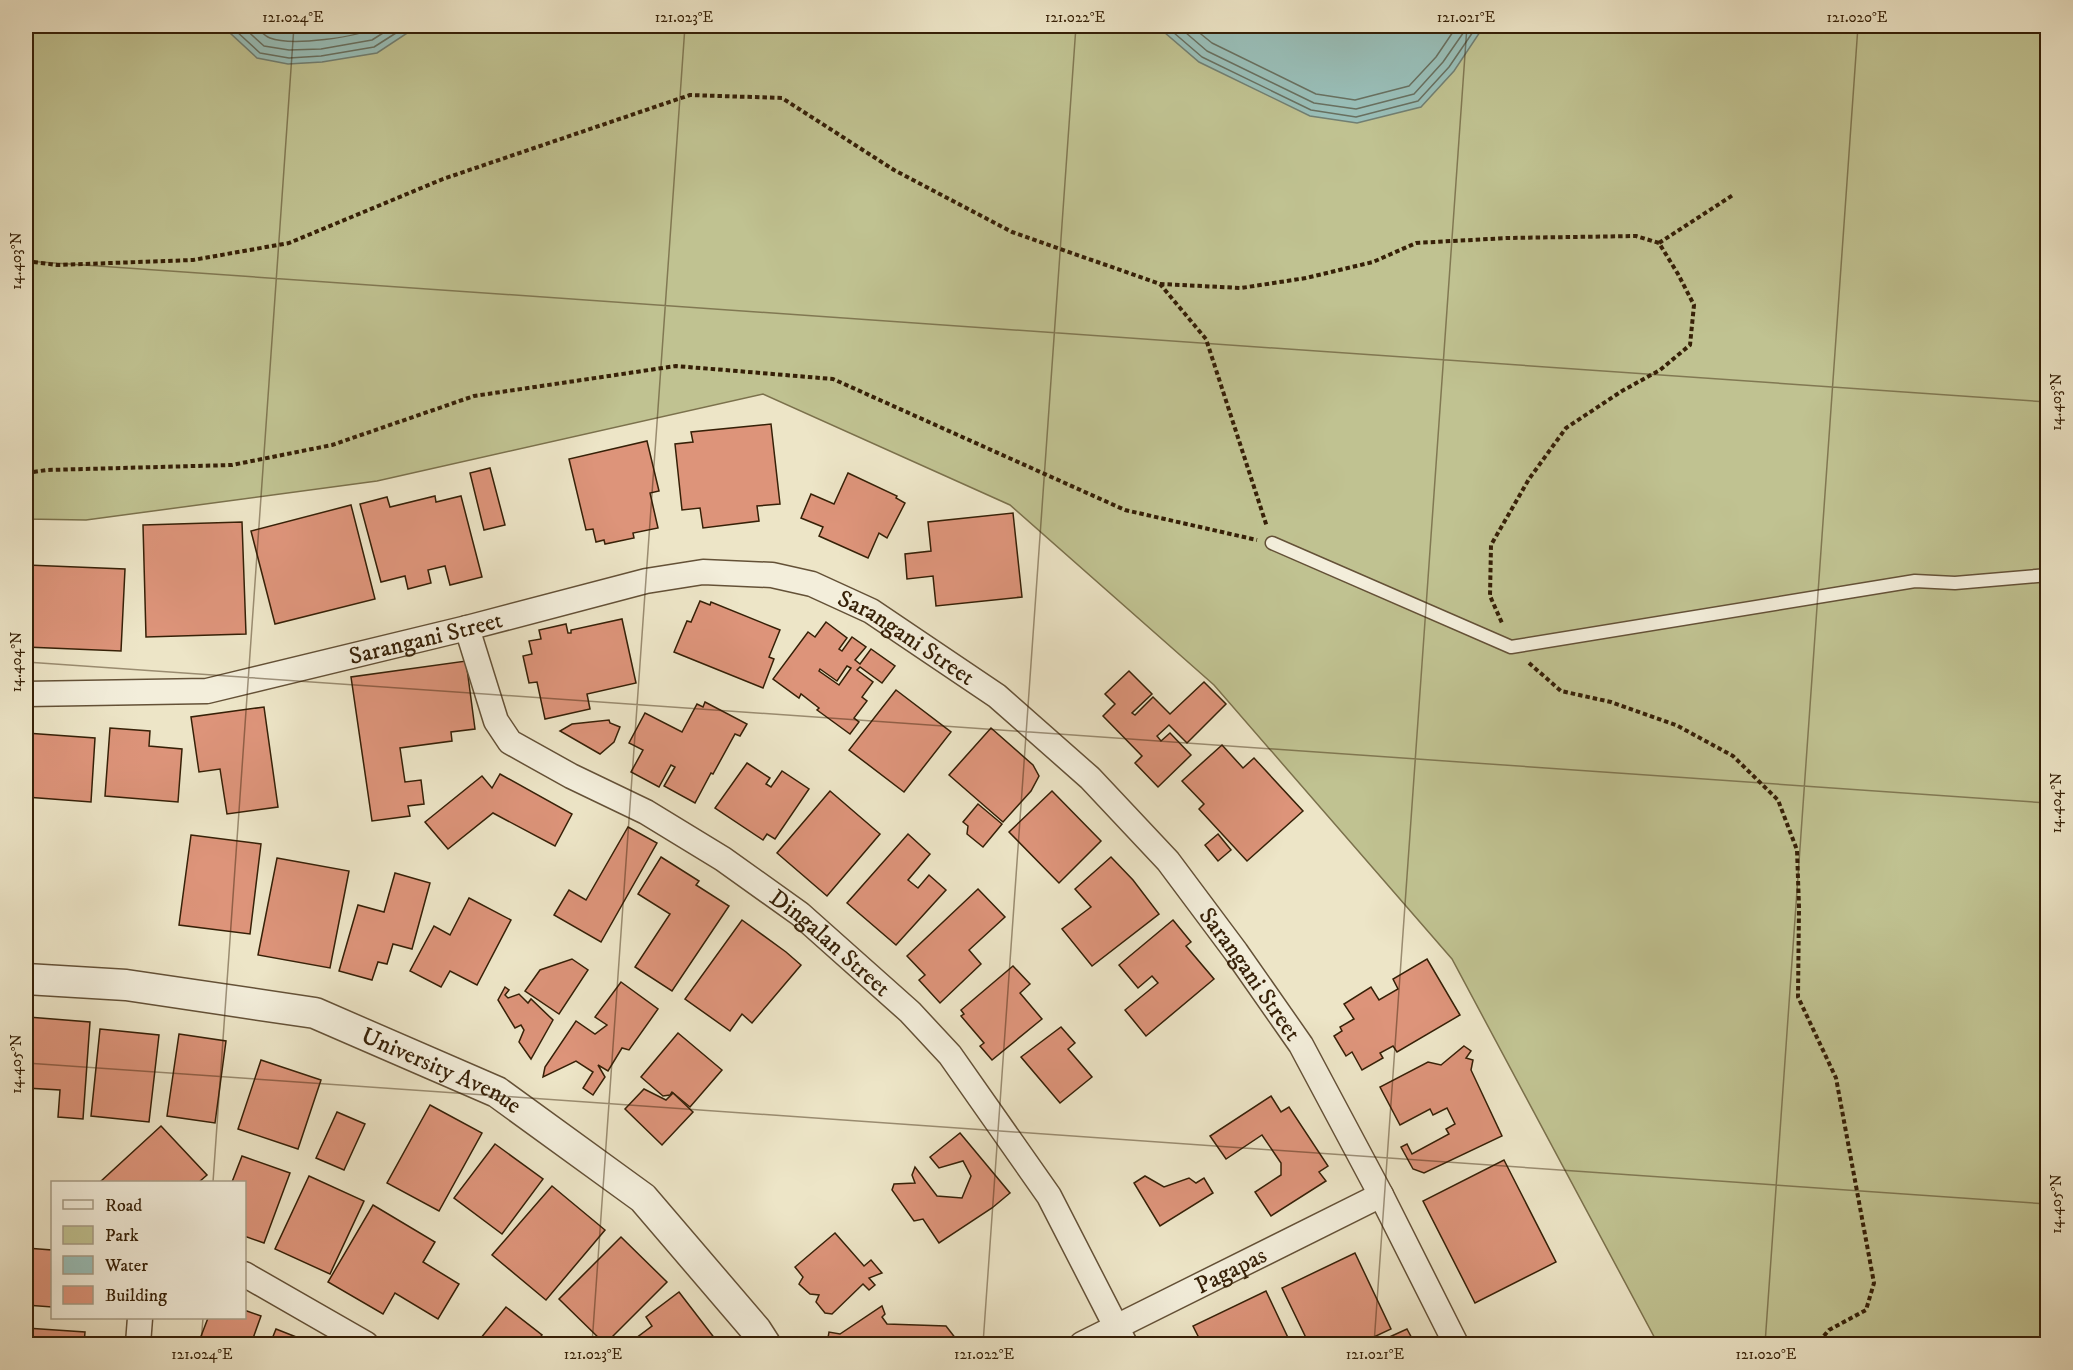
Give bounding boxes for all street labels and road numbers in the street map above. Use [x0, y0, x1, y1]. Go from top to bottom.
street label: Sarangani Street [833, 584, 980, 693]
street label: Sarangani Street [346, 605, 506, 672]
street label: Dingalan Street [763, 883, 897, 1004]
street label: Sarangani Street [1192, 902, 1308, 1047]
street label: University Avenue [356, 1021, 527, 1121]
street label: Pagapas [1190, 1240, 1272, 1301]

